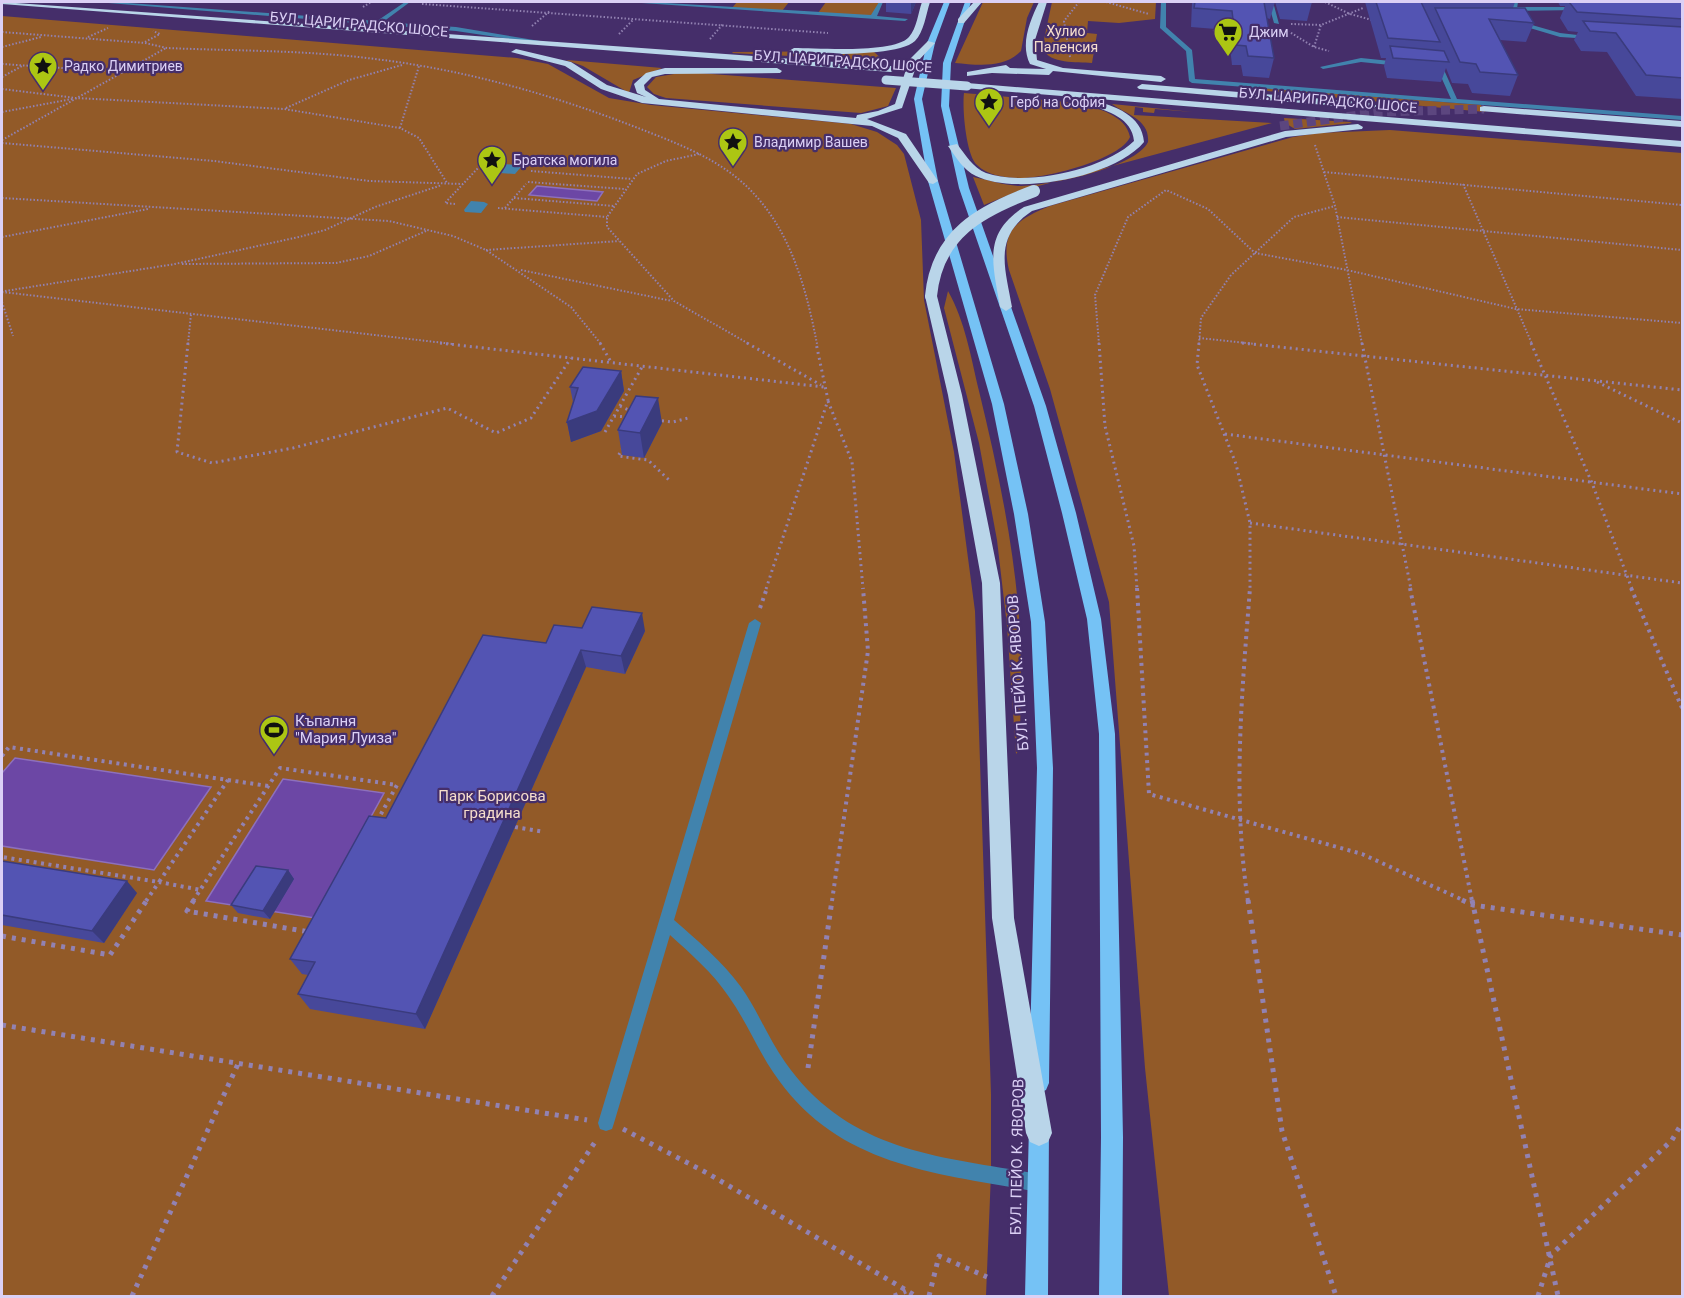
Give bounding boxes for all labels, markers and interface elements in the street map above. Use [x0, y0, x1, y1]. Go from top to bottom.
street label: БУЛ. ЦАРИГРАДСКО ШОСЕ [269, 8, 449, 40]
supermarket icon: Джим [1212, 16, 1244, 58]
park label: Хулио Паленсия [1034, 23, 1098, 55]
place label: Джим [1249, 24, 1289, 40]
street label: БУЛ. ЦАРИГРАДСКО ШОСЕ [753, 47, 933, 75]
place icon: Радко Димитриев [27, 50, 59, 92]
place label: Радко Димитриев [64, 58, 183, 74]
street label: БУЛ. ЦАРИГРАДСКО ШОСЕ [1238, 84, 1418, 116]
place icon: Герб на София [973, 86, 1005, 128]
place label: Герб на София [1010, 94, 1105, 110]
place icon: Владимир Вашев [717, 126, 749, 168]
place label: Владимир Вашев [754, 134, 868, 150]
place icon: Братска могила [476, 144, 508, 186]
place label: Братска могила [513, 152, 617, 168]
street label: БУЛ. ПЕЙО К. ЯВОРОВ [1004, 594, 1032, 752]
place label: Къпалня "Мария Луиза" [295, 712, 397, 747]
sports icon: Къпалня "Мария Луиза" [258, 714, 290, 756]
park label: Парк Борисова градина [438, 787, 546, 822]
street label: БУЛ. ПЕЙО К. ЯВОРОВ [1007, 1079, 1027, 1235]

